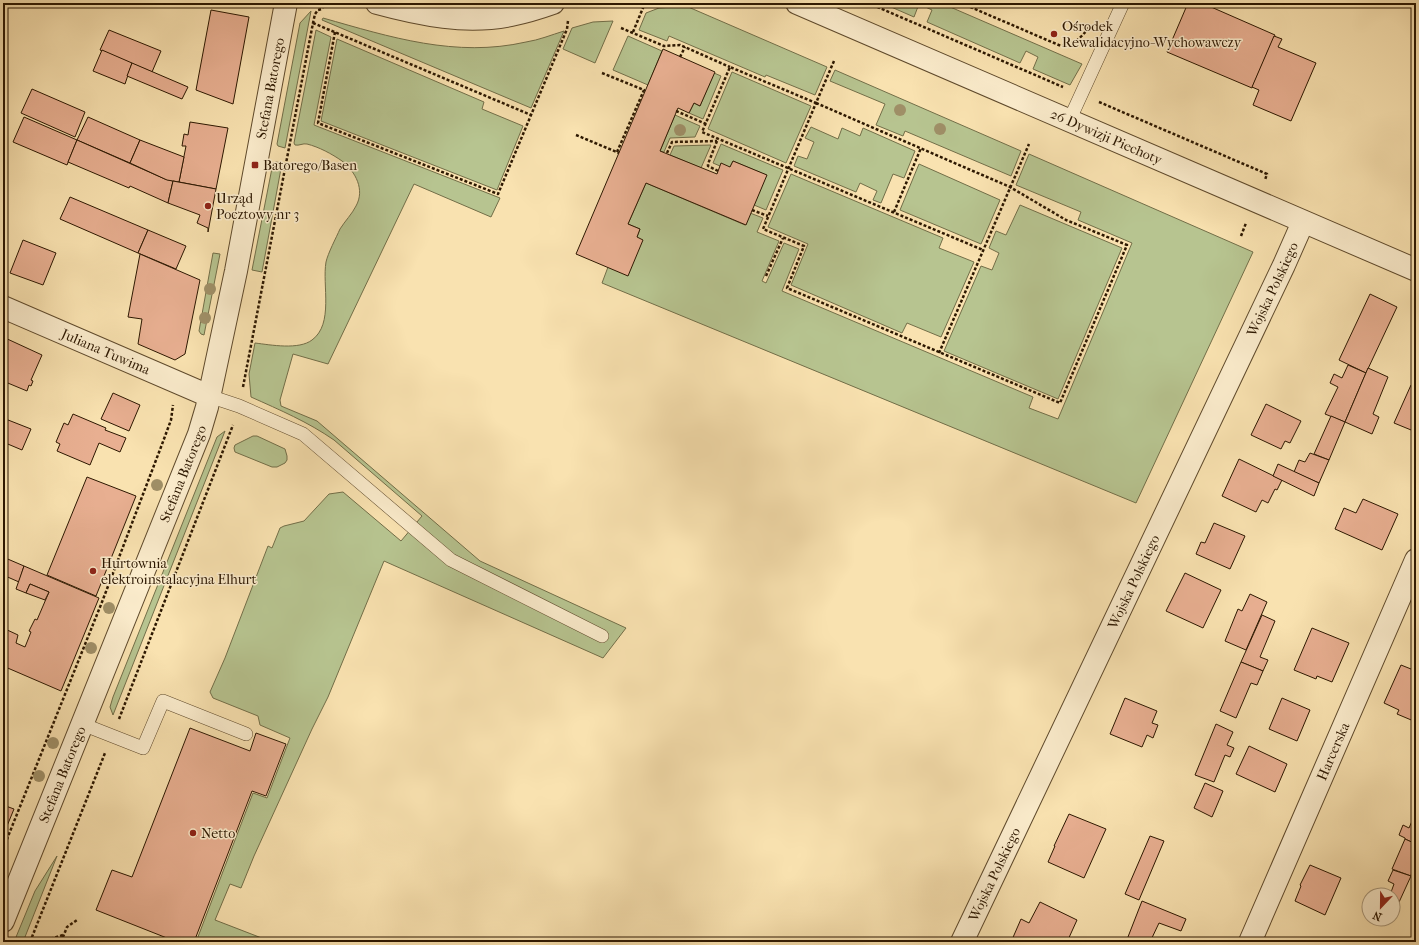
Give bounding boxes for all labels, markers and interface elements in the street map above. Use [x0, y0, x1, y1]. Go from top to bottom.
place label: Ośrodek Rewalidacyjno-Wychowawczy [1062, 18, 1242, 51]
marker: Ośrodek Rewalidacyjno-Wychowawczy [1049, 29, 1059, 39]
street label: Stefana Batorego [253, 36, 288, 141]
street label: 26 Dywizji Piechoty [1048, 105, 1165, 169]
place label: Batorego/Basen [263, 157, 357, 174]
marker: Batorego/Basen [250, 160, 260, 170]
place label: Urząd Pocztowy nr 3 [216, 190, 299, 223]
marker: Urząd Pocztowy nr 3 [203, 201, 213, 211]
street label: Wojska Polskiego [1243, 239, 1302, 340]
street label: Juliana Tuwima [58, 325, 153, 379]
street label: Stefana Batorego [156, 424, 210, 525]
street label: Wojska Polskiego [1104, 532, 1163, 633]
place label: Hurtownia elektroinstalacyjna Elhurt [101, 555, 257, 588]
marker: Hurtownia elektroinstalacyjna Elhurt [88, 566, 98, 576]
street label: Harcerska [1313, 719, 1354, 783]
street label: Stefana Batorego [35, 724, 90, 826]
place label: Netto [201, 825, 235, 842]
street label: Wojska Polskiego [965, 825, 1024, 925]
marker: Netto [188, 828, 198, 838]
north arrow [1361, 887, 1401, 927]
text: N [1371, 908, 1384, 923]

